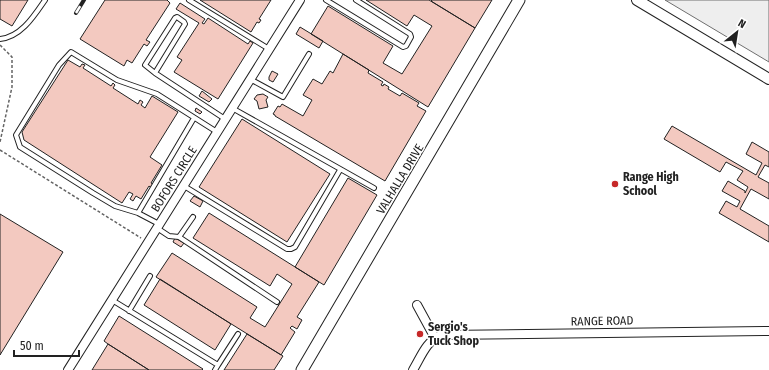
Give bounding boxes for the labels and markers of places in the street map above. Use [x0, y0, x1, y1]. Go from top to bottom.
place label: Range High School [623, 170, 679, 198]
marker: Range High School [610, 179, 620, 189]
place label: Sergio's Tuck Shop [428, 320, 479, 348]
marker: Sergio's Tuck Shop [415, 329, 425, 339]

